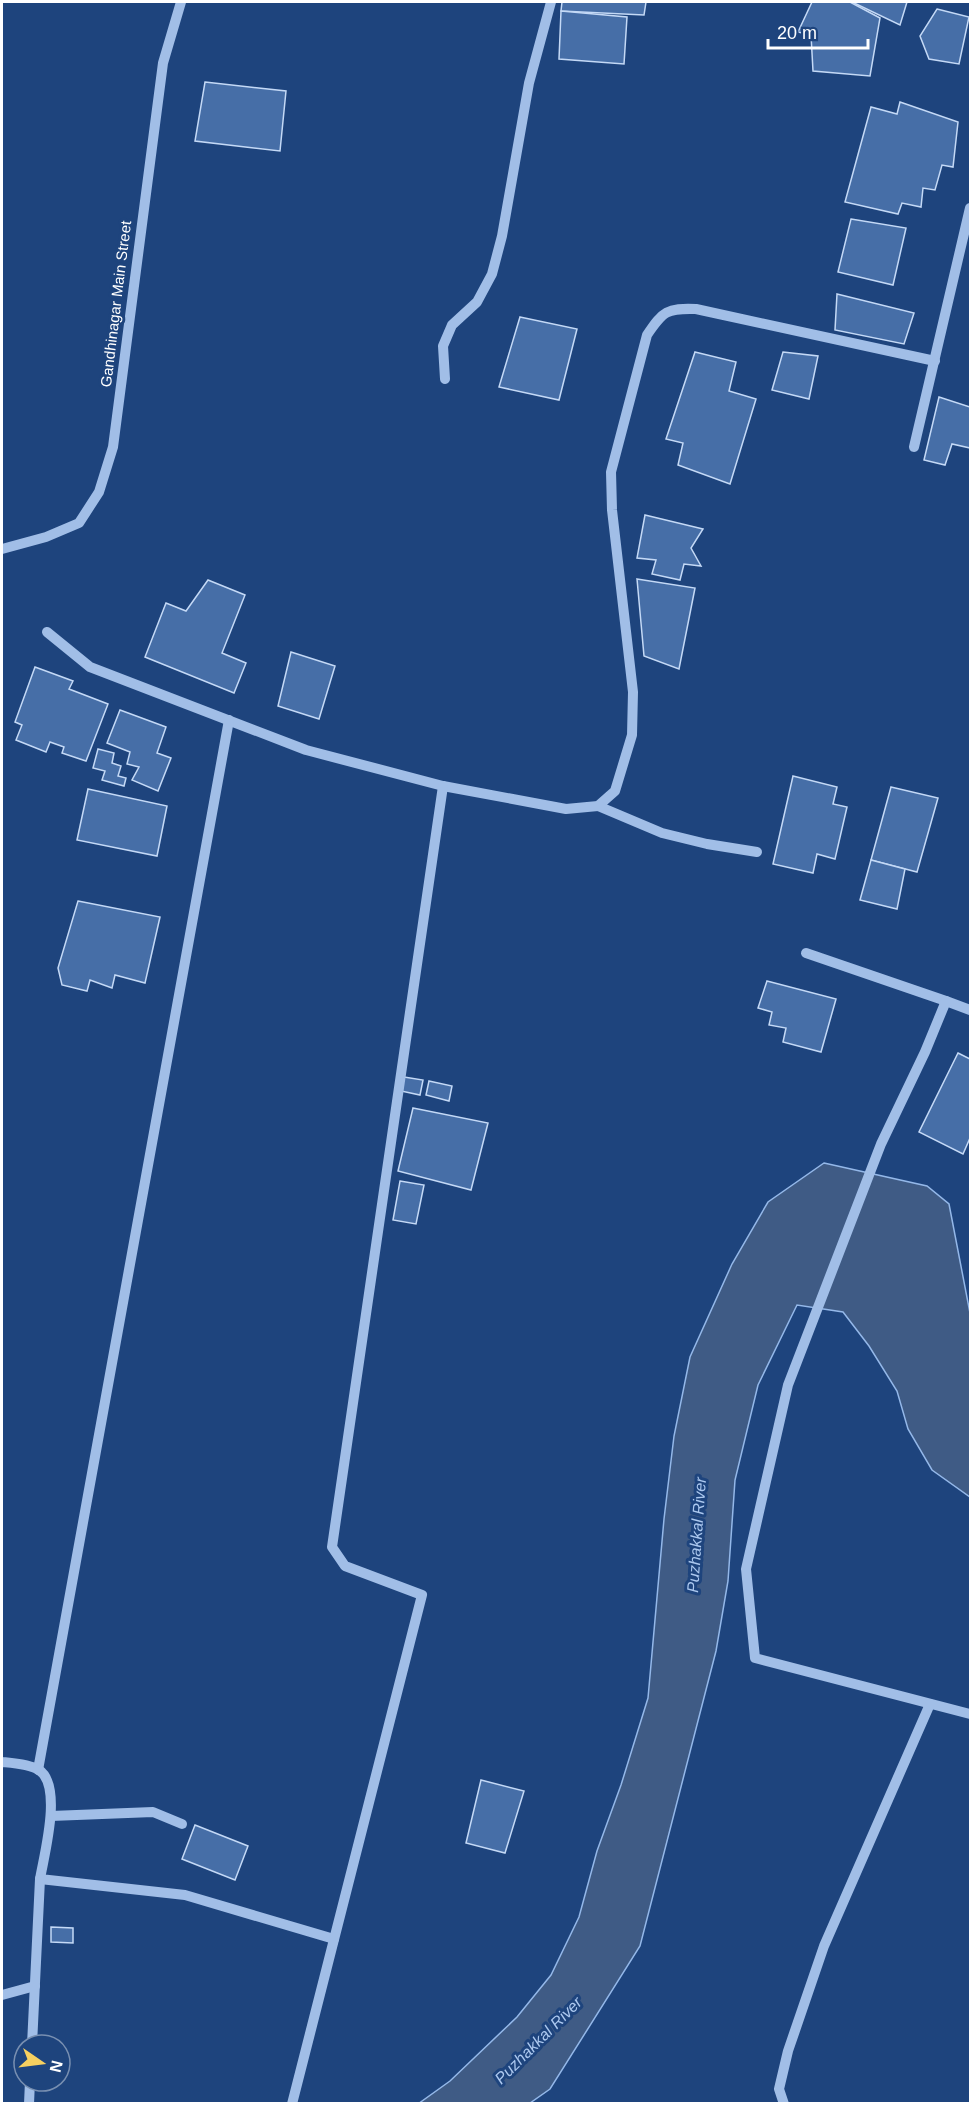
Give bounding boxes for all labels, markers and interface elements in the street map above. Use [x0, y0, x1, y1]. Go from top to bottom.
scale bar [768, 12, 868, 50]
text: 20 m [777, 23, 817, 43]
street label: Gandhinagar Main Street [97, 219, 134, 388]
water label: Puzhakkal River [684, 1476, 709, 1593]
water label: Puzhakkal River [491, 1993, 586, 2087]
north arrow [12, 2033, 72, 2093]
text: N [46, 2059, 66, 2074]

